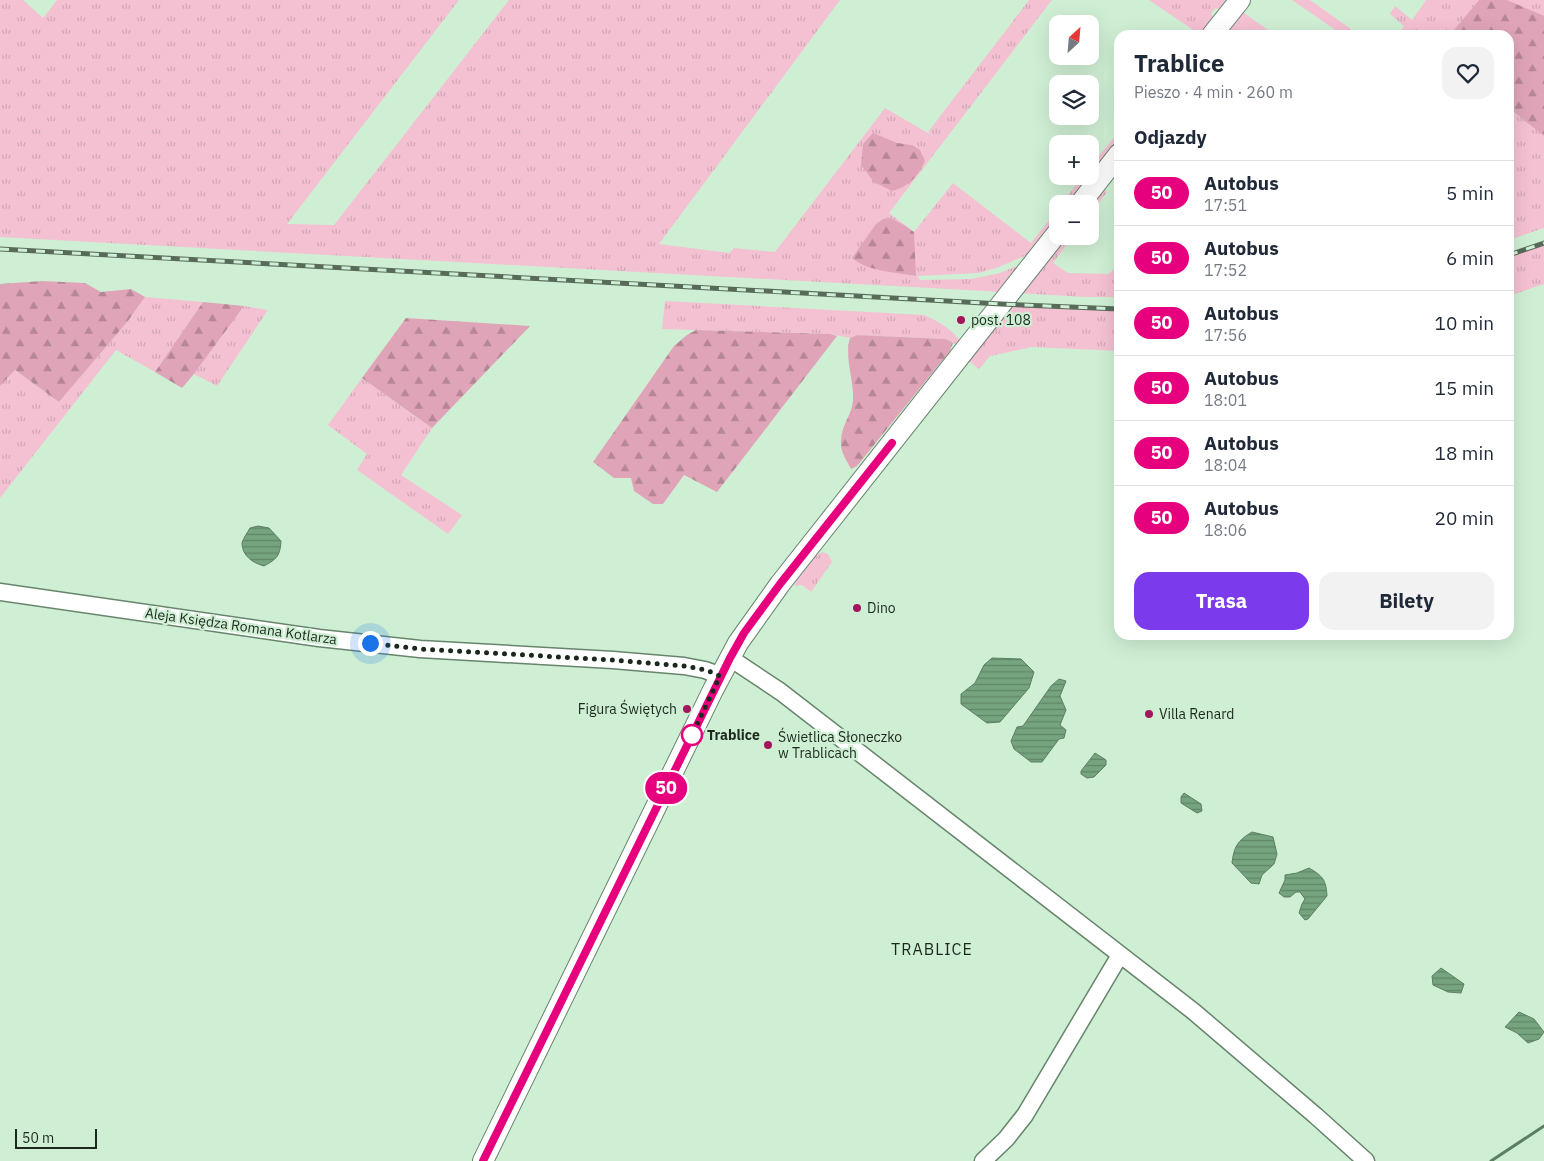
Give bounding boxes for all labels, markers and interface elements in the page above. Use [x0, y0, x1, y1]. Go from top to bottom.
north arrow [1049, 15, 1099, 65]
map controls [1049, 15, 1099, 245]
text: Trablice [1134, 47, 1224, 79]
button: heart [1442, 47, 1494, 99]
button: layers [1049, 75, 1099, 125]
text: Pieszo · 4 min · 260 m [1134, 82, 1293, 102]
text: Odjazdy [1134, 125, 1207, 149]
button: + [1049, 135, 1099, 185]
text: Autobus [1204, 171, 1279, 195]
text: 50 [1151, 181, 1172, 204]
text: 5 min [1446, 181, 1494, 205]
button: − [1049, 195, 1099, 245]
text: 17:51 [1204, 195, 1247, 215]
text: Autobus [1204, 236, 1279, 260]
text: 50 [1151, 246, 1172, 269]
text: 6 min [1446, 246, 1494, 270]
text: 17:52 [1204, 260, 1247, 280]
text: Autobus [1204, 301, 1279, 325]
place label: post. 108 [971, 311, 1031, 329]
text: 50 [1151, 311, 1172, 334]
text: 10 min [1435, 311, 1494, 335]
marker: post. 108 [955, 314, 967, 326]
text: 17:56 [1204, 325, 1247, 345]
text: Autobus [1204, 366, 1279, 390]
text: 50 [1151, 376, 1172, 399]
text: 15 min [1435, 376, 1494, 400]
text: 18:01 [1204, 390, 1247, 410]
text: Autobus [1204, 431, 1279, 455]
text: 50 [1151, 441, 1172, 464]
text: 18 min [1435, 441, 1494, 465]
text: 18:04 [1204, 455, 1247, 475]
text: Autobus [1204, 496, 1279, 520]
text: 50 [1151, 506, 1172, 529]
text: 20 min [1435, 506, 1494, 530]
text: 18:06 [1204, 520, 1247, 540]
button: Trasa [1134, 572, 1309, 630]
button: Bilety [1319, 572, 1494, 630]
place label: Dino [867, 599, 896, 617]
marker: Dino [851, 602, 863, 614]
street label: Aleja Księdza Romana Kotlarza [144, 604, 339, 648]
your location [358, 631, 383, 656]
place label: Figura Świętych [578, 699, 677, 718]
marker: Figura Świętych [681, 703, 693, 715]
place label: Villa Renard [1159, 705, 1234, 723]
marker: Villa Renard [1143, 708, 1155, 720]
marker: Trablice [681, 724, 703, 746]
place label: Trablice [707, 726, 760, 744]
place label: Świetlica Słoneczko w Trablicach [778, 727, 902, 762]
marker: Świetlica Słoneczko w Trablicach [762, 739, 774, 751]
line badge: 50 [644, 772, 688, 804]
text: 50 [655, 776, 677, 799]
district label: TRABLICE [891, 939, 973, 959]
scale bar [15, 1126, 98, 1149]
text: 50 m [22, 1129, 54, 1147]

